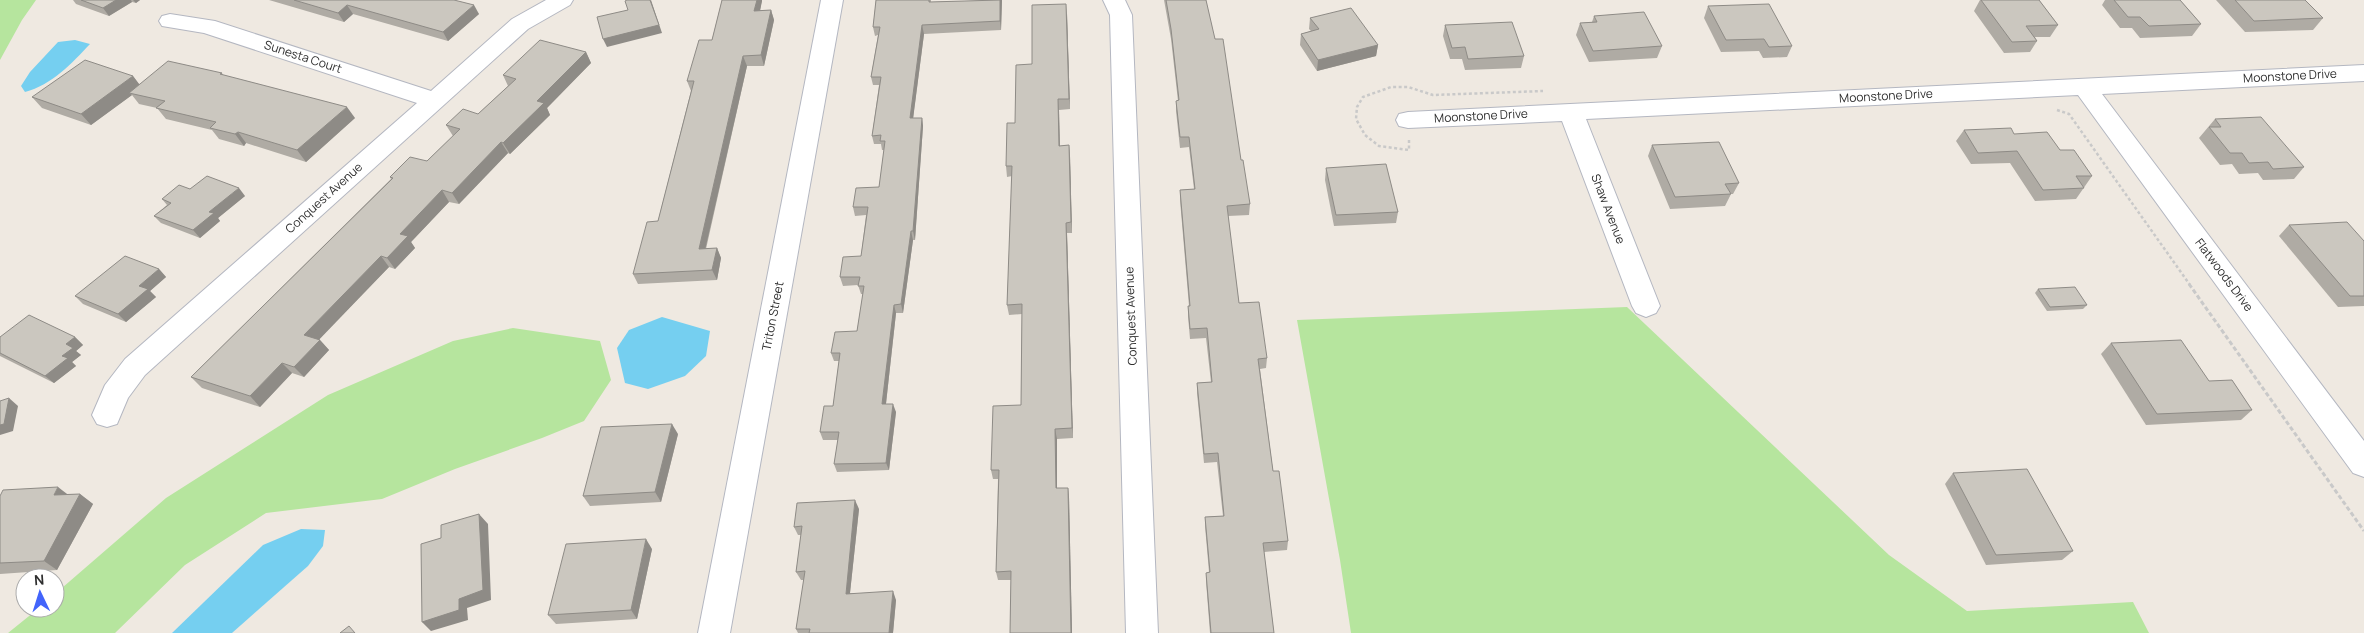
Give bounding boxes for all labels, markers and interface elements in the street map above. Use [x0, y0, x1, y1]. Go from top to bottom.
street label: Sunesta Court [262, 36, 344, 77]
street label: Moonstone Drive [2243, 65, 2337, 86]
street label: Moonstone Drive [1839, 85, 1933, 106]
street label: Moonstone Drive [1434, 105, 1528, 126]
street label: Conquest Avenue [281, 158, 366, 237]
street label: Shaw Avenue [1587, 171, 1630, 246]
street label: Flatwoods Drive [2191, 235, 2257, 315]
street label: Conquest Avenue [1120, 266, 1141, 366]
street label: Triton Street [757, 280, 788, 352]
north arrow [15, 568, 65, 618]
text: N [33, 570, 45, 589]

